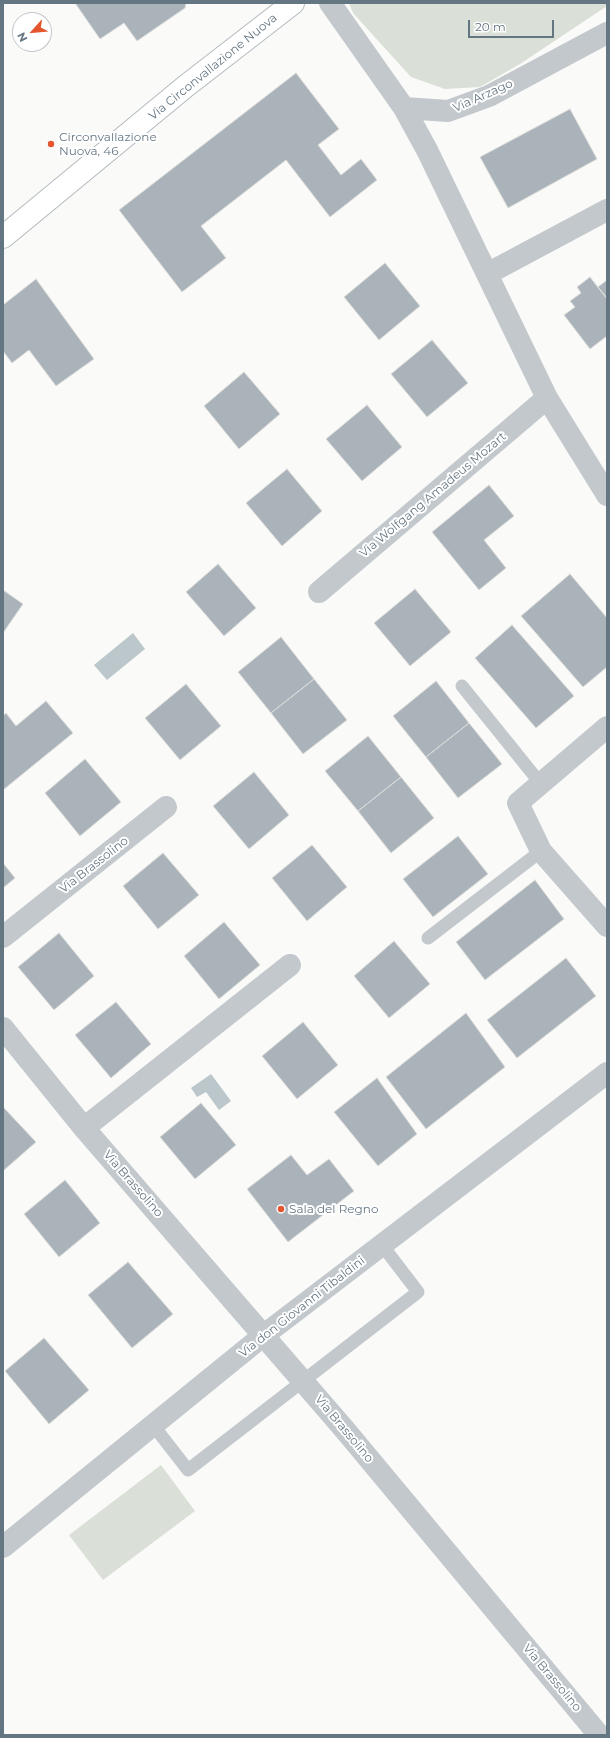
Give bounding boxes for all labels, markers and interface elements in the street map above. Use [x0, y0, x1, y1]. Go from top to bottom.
street label: Via Circonvallazione Nuova [146, 11, 280, 123]
north arrow [12, 12, 52, 52]
scale bar [470, 12, 556, 38]
text: 20 m [475, 19, 506, 34]
text: N [14, 30, 30, 44]
street label: Via Arzago [451, 76, 515, 116]
place label: Circonvallazione Nuova, 46 [59, 130, 157, 158]
marker: Circonvallazione Nuova, 46 [46, 139, 56, 149]
street label: Via Wolfgang Amadeus Mozart [357, 430, 509, 560]
street label: Via Brassolino [57, 834, 131, 896]
street label: Via Brassolino [100, 1148, 166, 1220]
place label: Sala del Regno [289, 1202, 378, 1216]
marker: Sala del Regno [276, 1204, 286, 1214]
street label: Via don Giovanni Tibaldini [236, 1253, 368, 1361]
street label: Via Brassolino [312, 1392, 376, 1466]
street label: Via Brassolino [520, 1641, 584, 1715]

